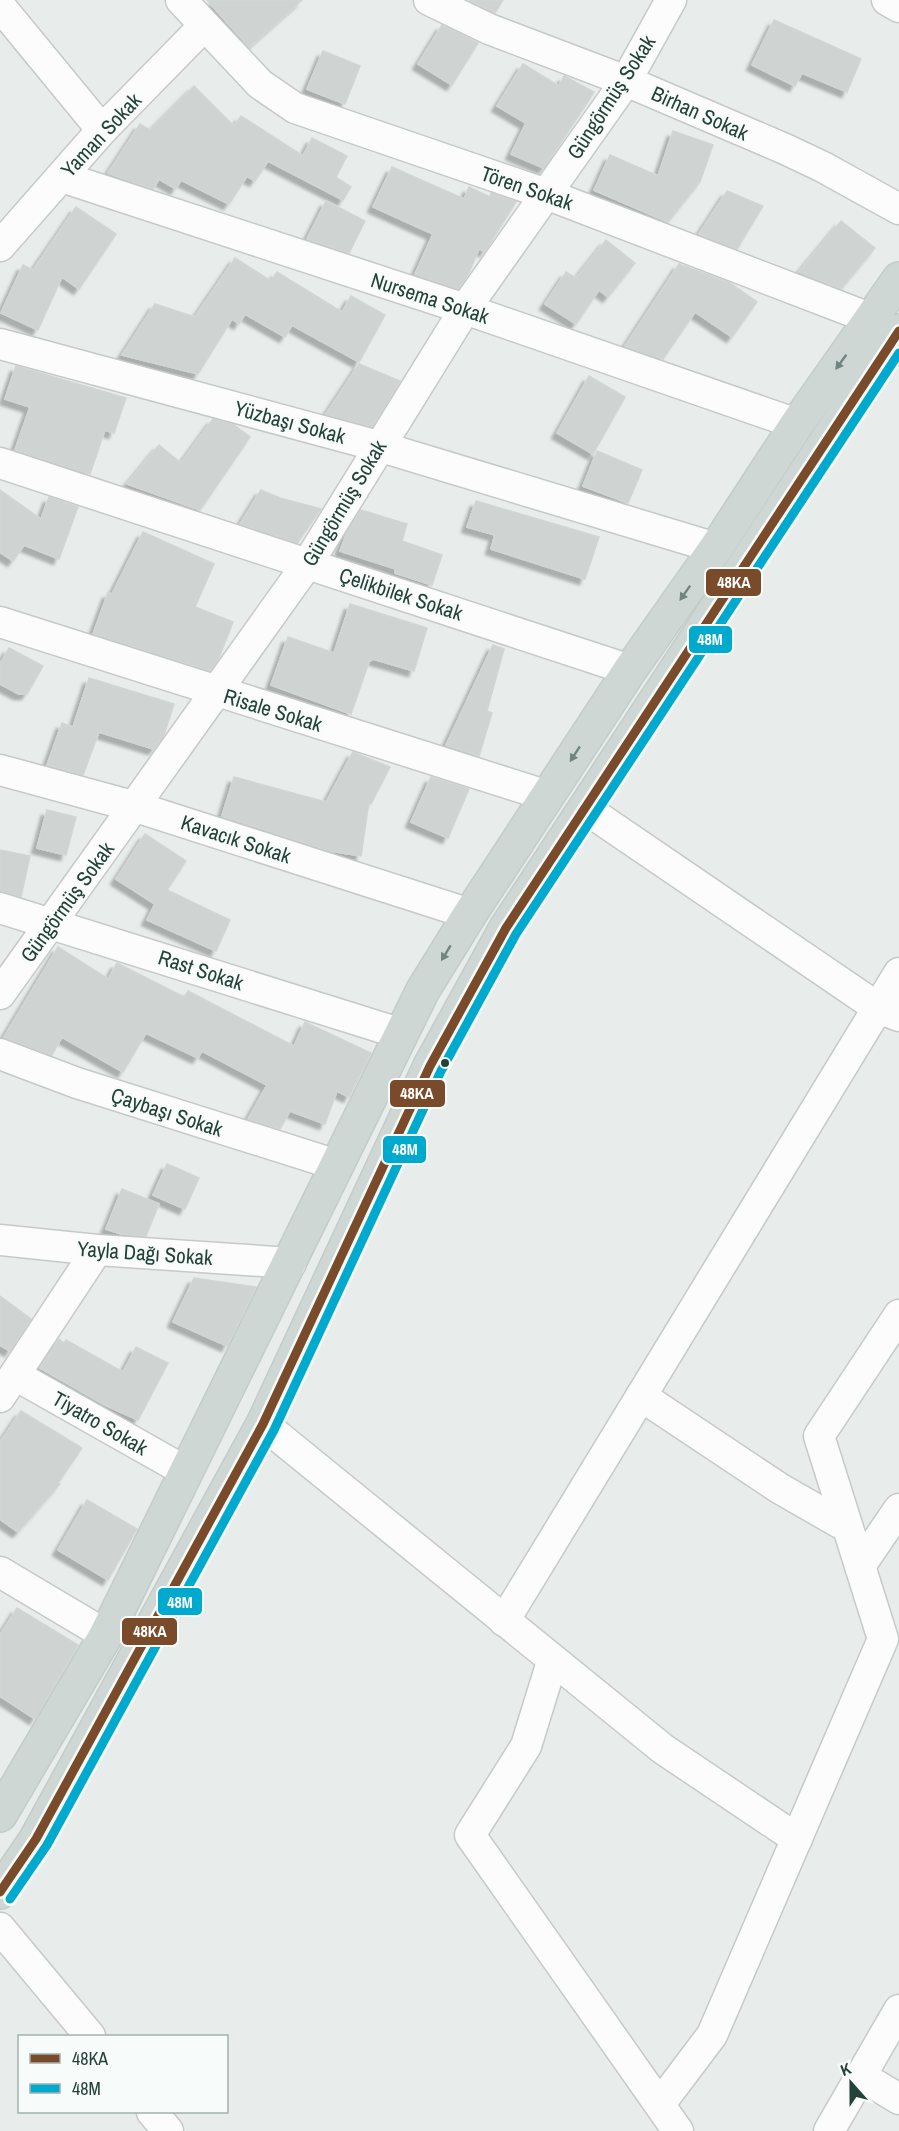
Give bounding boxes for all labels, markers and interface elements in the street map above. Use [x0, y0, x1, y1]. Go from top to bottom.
street label: Güngörmüş Sokak [560, 29, 662, 165]
street label: Birhan Sokak [647, 79, 753, 147]
street label: Yaman Sokak [54, 86, 148, 184]
street label: Tören Sokak [477, 159, 577, 217]
street label: Nursema Sokak [367, 265, 493, 331]
one-way arrow [836, 354, 848, 369]
street label: Yüzbaşı Sokak [231, 393, 349, 451]
street label: Güngörmüş Sokak [295, 434, 393, 572]
street label: Çelikbilek Sokak [336, 560, 467, 628]
line badge: 48KA [705, 568, 762, 597]
text: 48KA [717, 571, 751, 593]
one-way arrow [679, 584, 691, 600]
line badge: 48M [688, 625, 733, 654]
text: 48M [697, 628, 723, 650]
street label: Risale Sokak [220, 681, 326, 739]
one-way arrow [570, 746, 581, 762]
street label: Kavacık Sokak [177, 808, 295, 871]
street label: Güngörmüş Sokak [13, 835, 121, 968]
street label: Rast Sokak [155, 943, 248, 998]
one-way arrow [441, 945, 452, 961]
unlabelled marker [439, 1057, 451, 1069]
line badge: 48KA [389, 1079, 446, 1108]
street label: Çaybaşı Sokak [107, 1080, 227, 1144]
text: 48KA [400, 1082, 434, 1104]
line badge: 48M [382, 1135, 427, 1164]
text: 48M [392, 1138, 418, 1160]
street label: Yayla Dağı Sokak [76, 1234, 214, 1272]
street label: Tiyatro Sokak [47, 1384, 153, 1462]
line badge: 48M [157, 1587, 203, 1616]
text: 48M [167, 1591, 193, 1613]
line badge: 48KA [121, 1617, 178, 1646]
text: 48KA [133, 1620, 167, 1642]
legend [18, 2035, 228, 2113]
text: 48KA [72, 2046, 108, 2071]
north arrow [821, 2053, 881, 2113]
text: K [837, 2057, 854, 2081]
text: 48M [72, 2076, 101, 2101]

